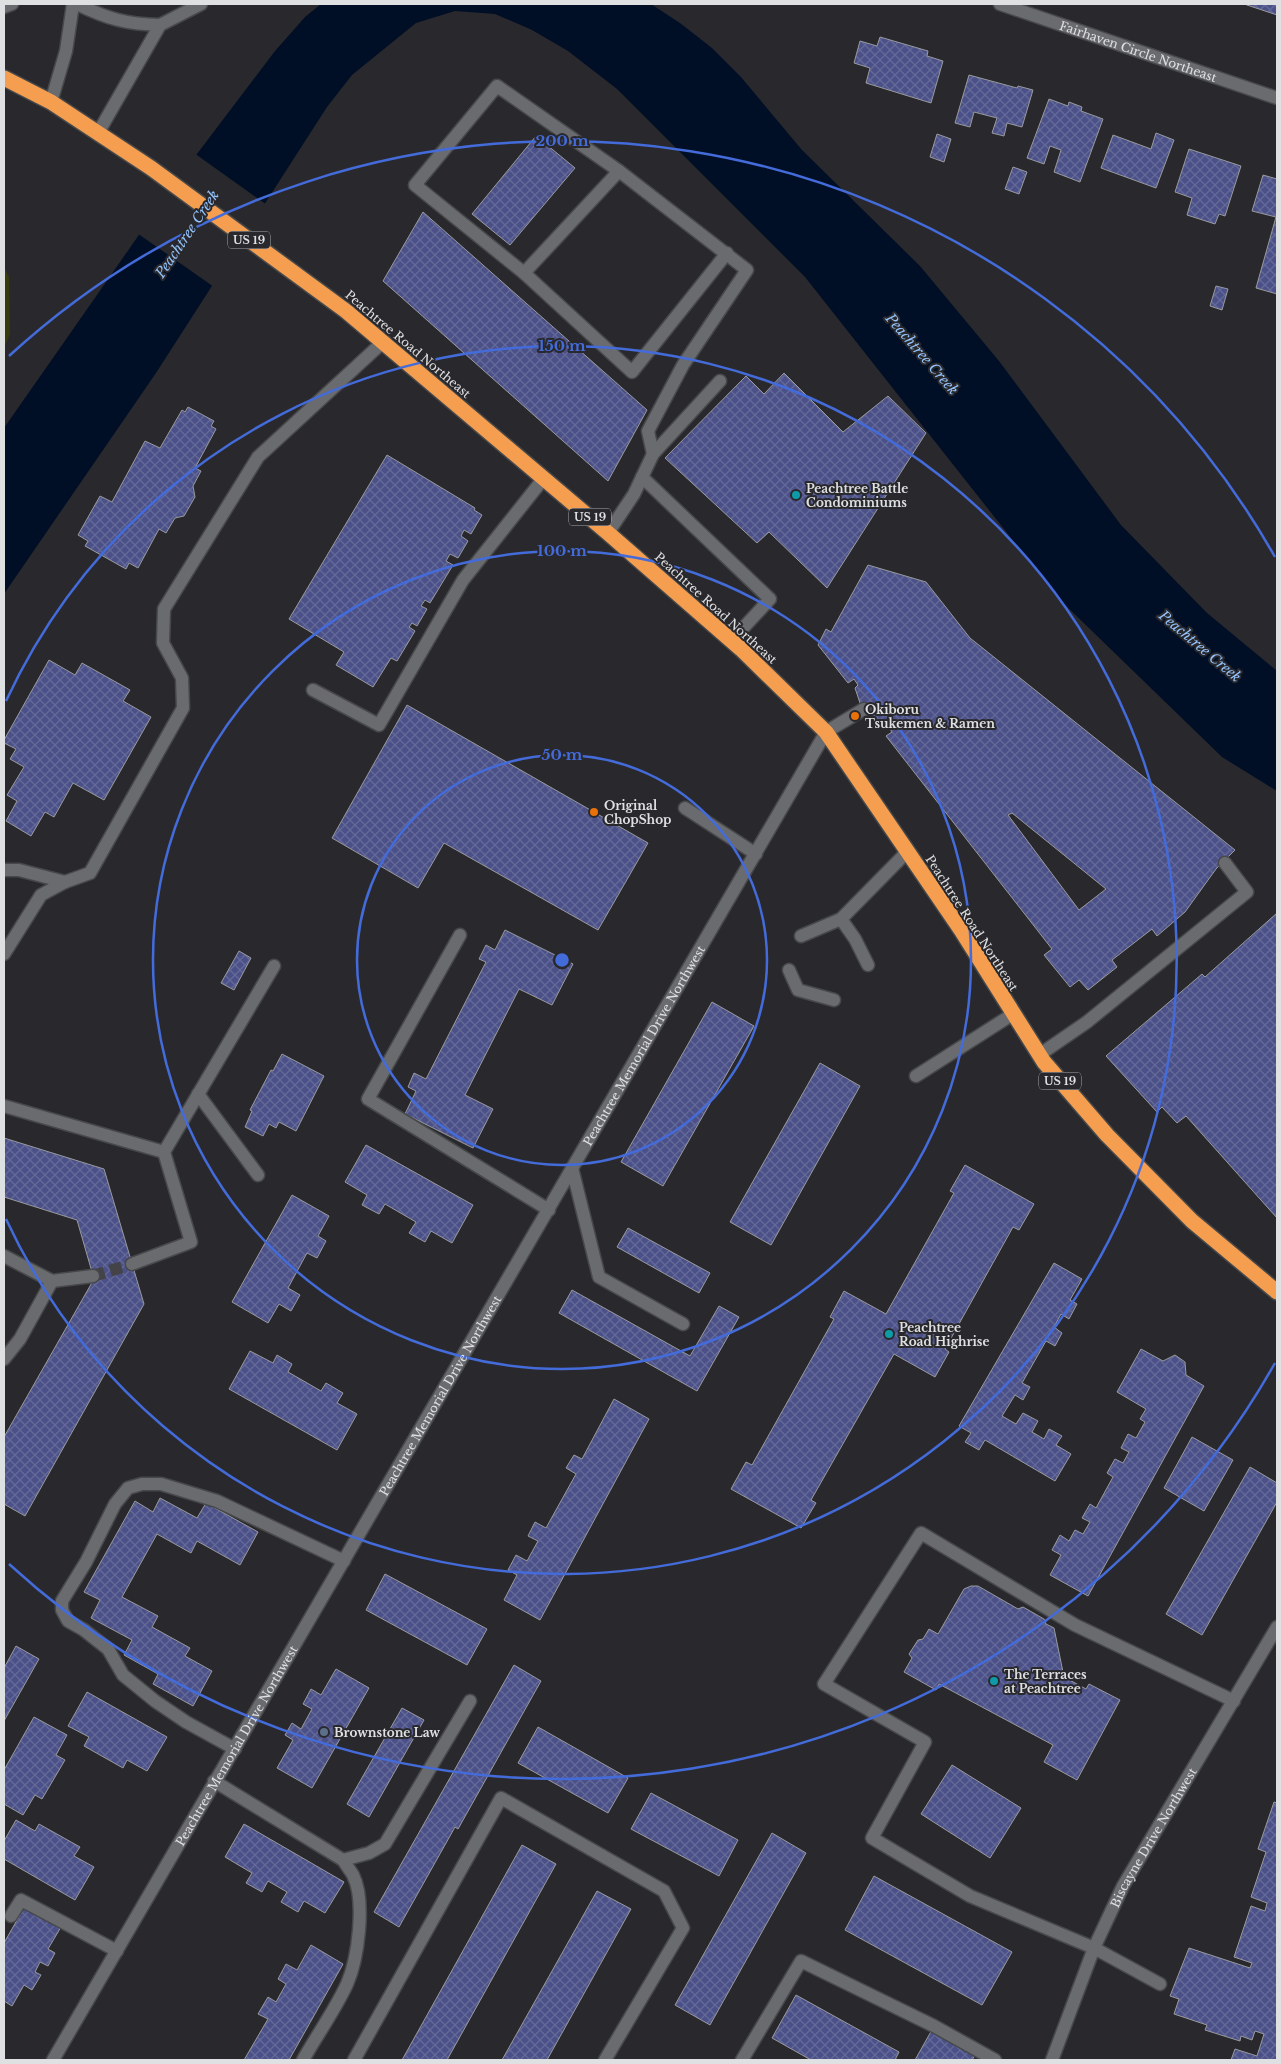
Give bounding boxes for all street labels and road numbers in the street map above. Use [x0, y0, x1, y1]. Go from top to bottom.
street label: Fairhaven Circle Northeast [1058, 17, 1219, 85]
road number: US 19 [228, 232, 270, 248]
street label: Peachtree Road Northeast [342, 287, 474, 401]
road number: US 19 [569, 508, 611, 526]
street label: Peachtree Road Northeast [652, 549, 780, 667]
street label: Peachtree Road Northeast [922, 852, 1022, 994]
street label: Peachtree Memorial Drive Northwest [579, 942, 708, 1148]
road number: US 19 [1039, 1072, 1081, 1090]
street label: Peachtree Memorial Drive Northwest [376, 1292, 504, 1498]
street label: Peachtree Memorial Drive Northwest [172, 1642, 300, 1848]
street label: Biscayne Drive Northwest [1107, 1764, 1199, 1910]

